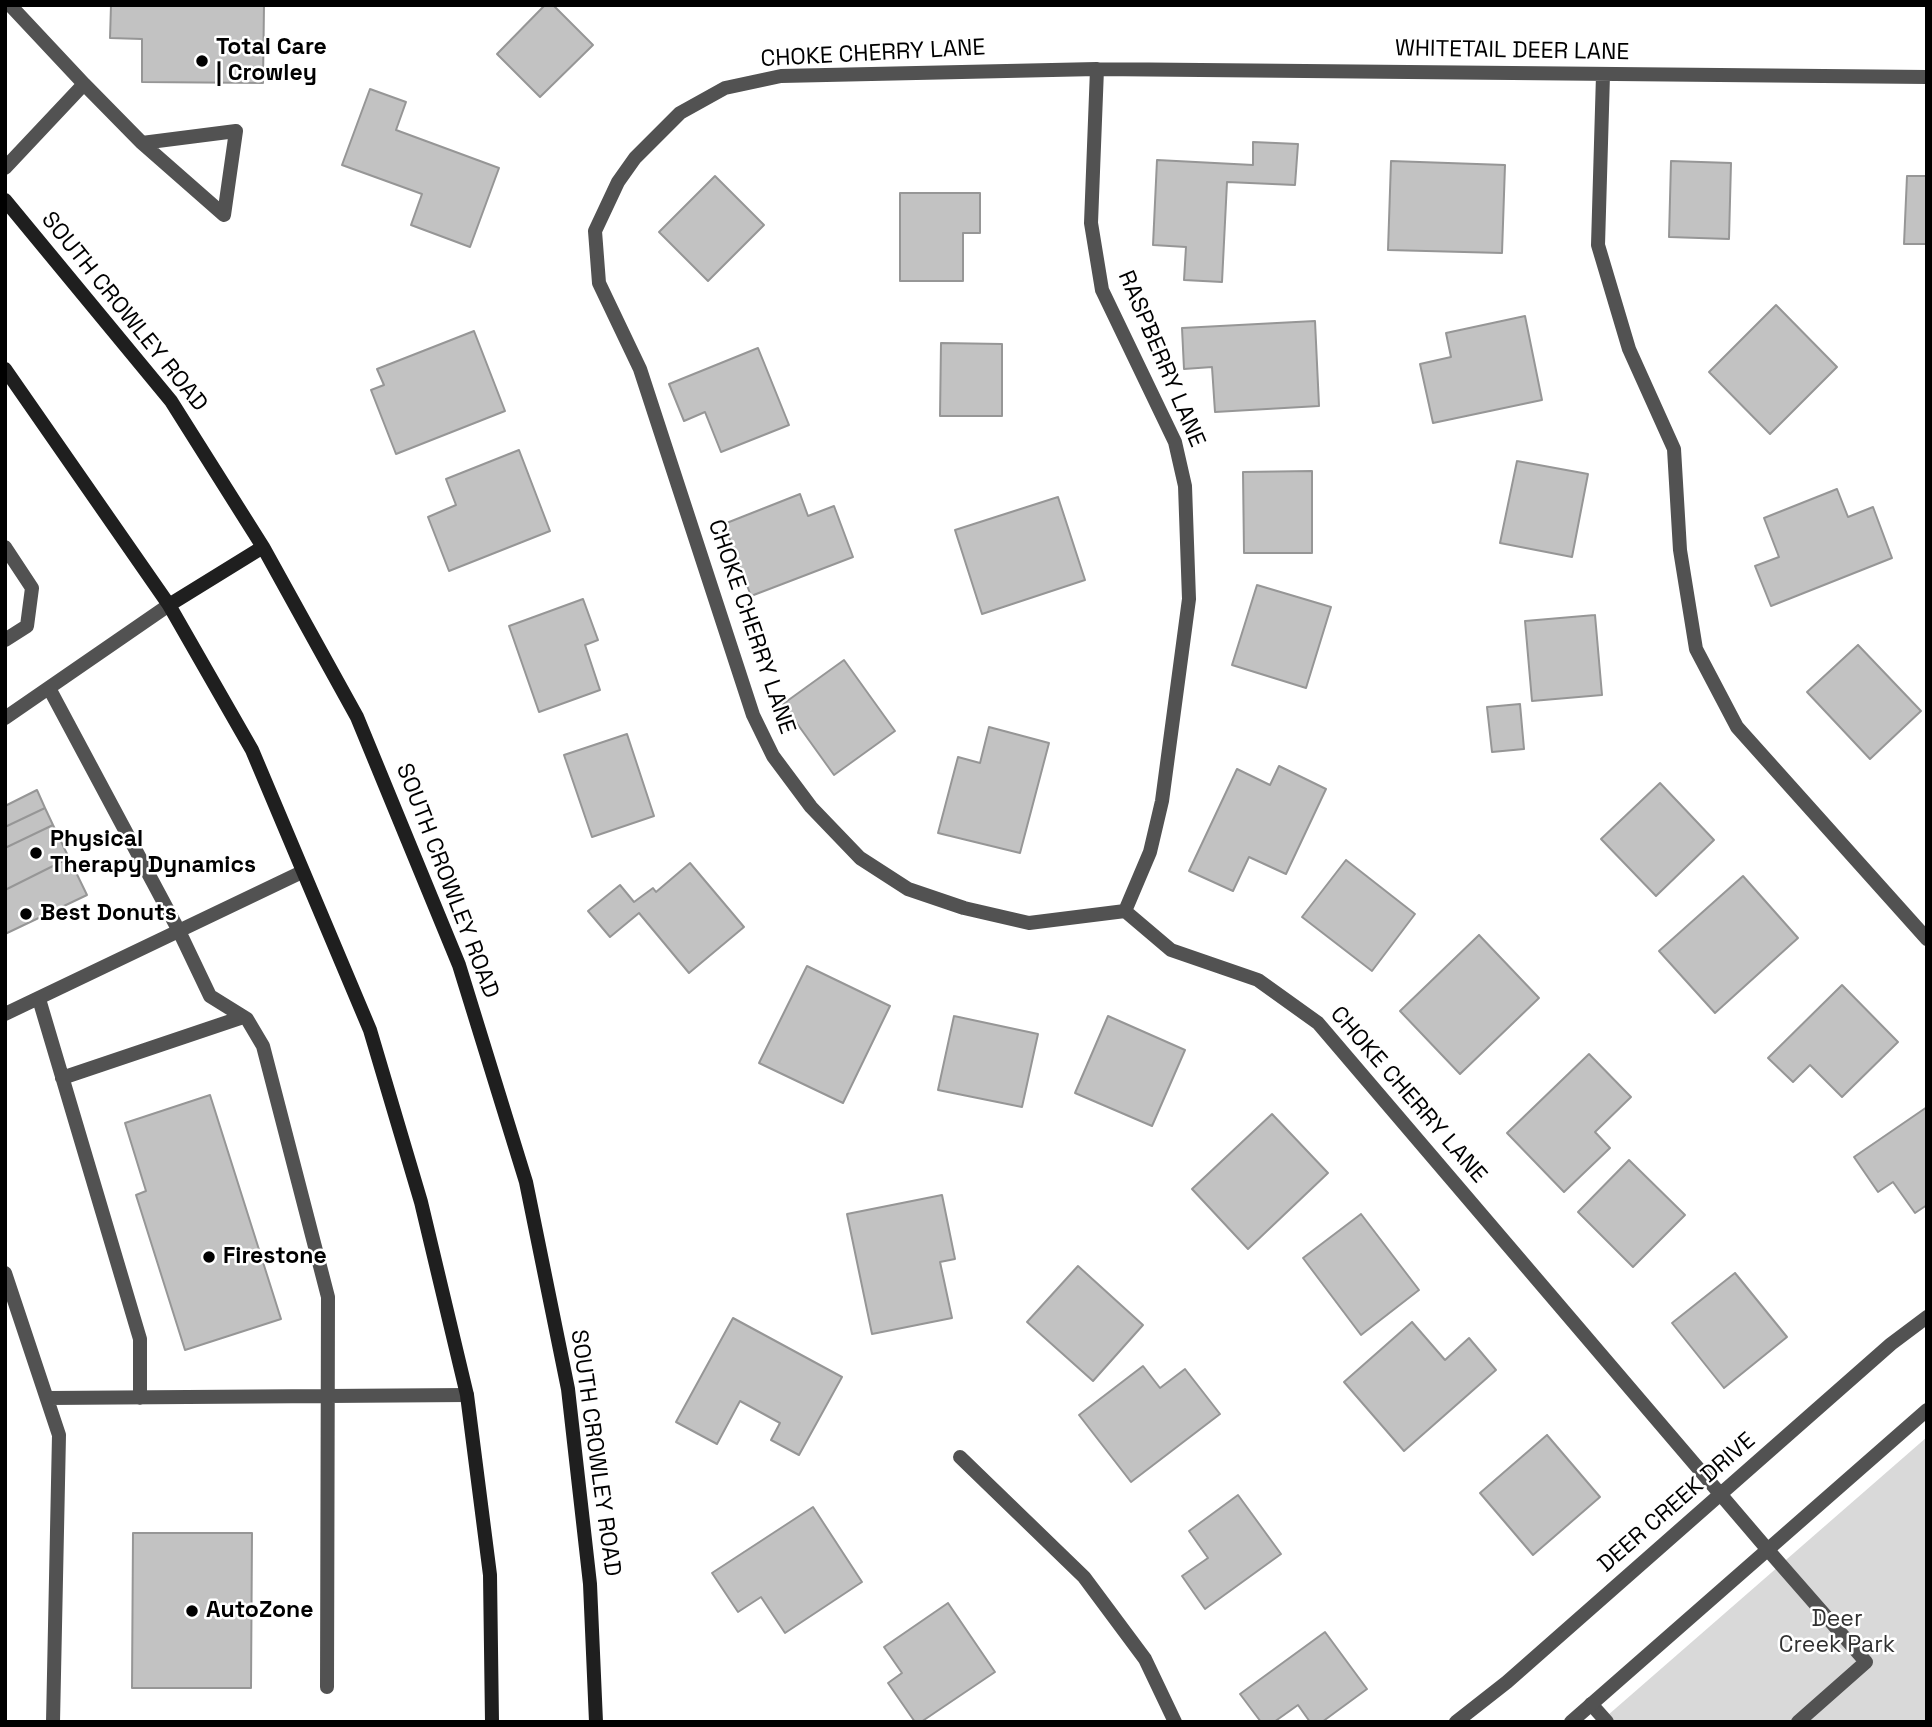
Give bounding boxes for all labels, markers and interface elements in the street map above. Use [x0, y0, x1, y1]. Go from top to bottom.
place label: Total Care | Crowley [216, 34, 327, 88]
street label: CHOKE CHERRY LANE [760, 34, 986, 74]
street label: WHITETAIL DEER LANE [1395, 35, 1629, 67]
marker: Total Care | Crowley [194, 53, 210, 69]
street label: SOUTH CROWLEY ROAD [35, 207, 213, 417]
street label: RASPBERRY LANE [1111, 267, 1211, 451]
street label: CHOKE CHERRY LANE [701, 516, 801, 738]
street label: SOUTH CROWLEY ROAD [390, 760, 504, 1002]
place label: Physical Therapy Dynamics [50, 826, 256, 880]
marker: Physical Therapy Dynamics [28, 845, 44, 861]
place label: Best Donuts [40, 900, 177, 928]
marker: Best Donuts [18, 906, 34, 922]
street label: CHOKE CHERRY LANE [1324, 1001, 1492, 1189]
place label: Firestone [223, 1243, 327, 1271]
marker: Firestone [201, 1249, 217, 1265]
street label: SOUTH CROWLEY ROAD [564, 1328, 626, 1578]
street label: DEER CREEK DRIVE [1593, 1427, 1761, 1579]
place label: AutoZone [206, 1597, 313, 1625]
marker: AutoZone [184, 1603, 200, 1619]
park label: Deer Creek Park [1779, 1606, 1895, 1660]

